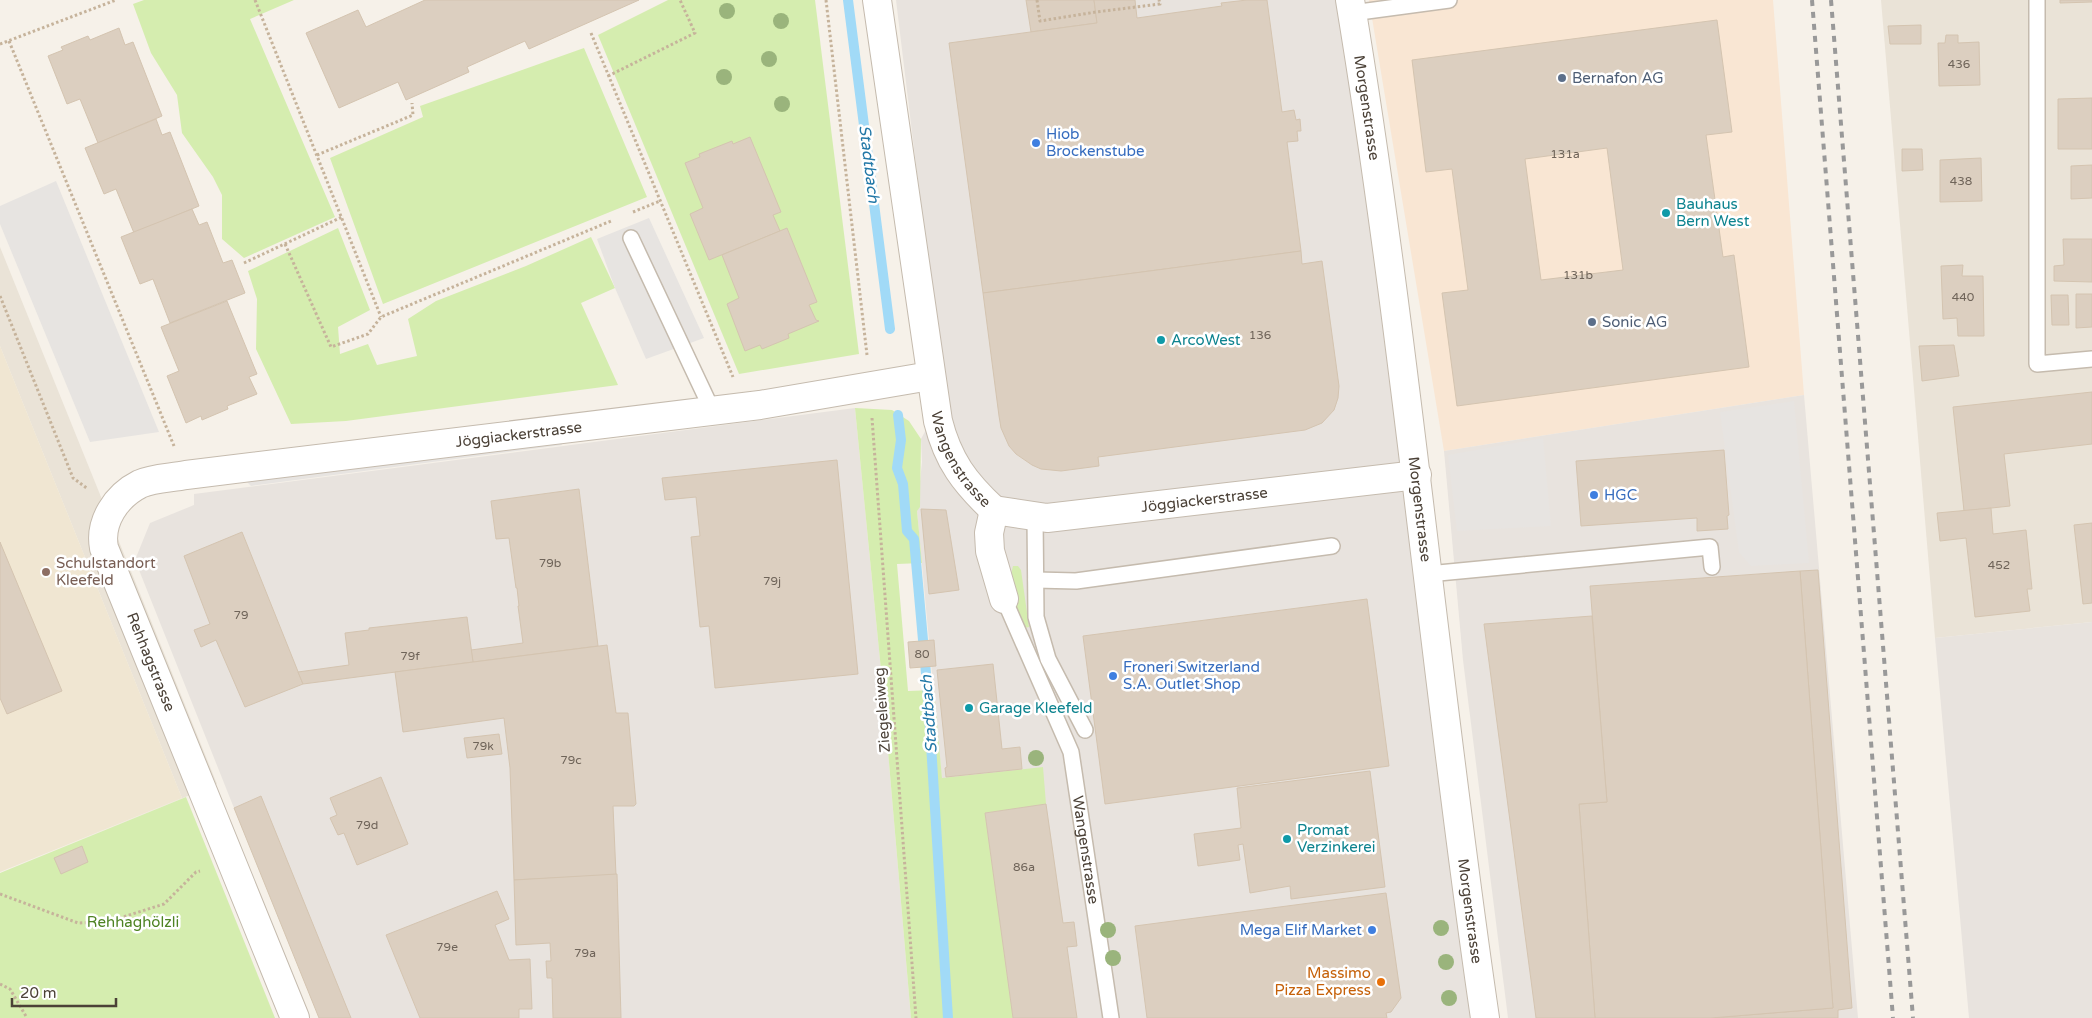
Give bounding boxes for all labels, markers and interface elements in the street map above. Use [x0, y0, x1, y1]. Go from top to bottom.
street label: Morgenstrasse [1350, 54, 1384, 161]
house number: 436 [1948, 57, 1970, 71]
place label: Bernafon AG [1572, 69, 1664, 87]
marker: Bernafon AG [1556, 72, 1568, 84]
water label: Stadtbach [854, 124, 884, 205]
place label: Hiob Brockenstube [1046, 125, 1145, 160]
marker: Hiob Brockenstube [1030, 137, 1042, 149]
house number: 131a [1550, 147, 1580, 161]
house number: 438 [1950, 174, 1972, 188]
place label: Bauhaus Bern West [1676, 195, 1750, 230]
marker: Bauhaus Bern West [1660, 207, 1672, 219]
house number: 131b [1563, 268, 1593, 282]
house number: 440 [1952, 290, 1975, 304]
place label: Sonic AG [1602, 313, 1667, 331]
marker: Sonic AG [1586, 316, 1598, 328]
house number: 136 [1249, 328, 1271, 342]
place label: ArcoWest [1171, 331, 1241, 349]
marker: ArcoWest [1155, 334, 1167, 346]
street label: Wangenstrasse [928, 410, 995, 511]
street label: Jöggiackerstrasse [454, 418, 583, 451]
street label: Morgenstrasse [1405, 455, 1435, 563]
street label: Jöggiackerstrasse [1140, 483, 1269, 516]
place label: HGC [1604, 486, 1637, 504]
marker: HGC [1588, 489, 1600, 501]
place label: Schulstandort Kleefeld [56, 554, 156, 589]
house number: 79b [539, 556, 561, 570]
house number: 452 [1988, 558, 2010, 572]
marker: Schulstandort Kleefeld [40, 566, 52, 578]
house number: 79j [763, 574, 781, 588]
house number: 79 [233, 608, 249, 622]
street label: Rehhagstrasse [123, 610, 179, 714]
house number: 80 [914, 647, 930, 661]
house number: 79f [400, 649, 420, 663]
place label: Froneri Switzerland S.A. Outlet Shop [1123, 658, 1260, 693]
street label: Ziegeleiweg [870, 667, 894, 753]
marker: Froneri Switzerland S.A. Outlet Shop [1107, 670, 1119, 682]
water label: Stadtbach [916, 673, 942, 754]
place label: Garage Kleefeld [979, 699, 1093, 717]
marker: Garage Kleefeld [963, 702, 975, 714]
house number: 79k [472, 739, 494, 753]
house number: 79c [560, 753, 582, 767]
street label: Wangenstrasse [1069, 795, 1103, 905]
house number: 79d [356, 818, 378, 832]
place label: Promat Verzinkerei [1297, 821, 1375, 856]
marker: Promat Verzinkerei [1281, 833, 1293, 845]
street label: Morgenstrasse [1454, 857, 1486, 965]
house number: 86a [1013, 860, 1035, 874]
park label: Rehhaghölzli [87, 913, 179, 931]
place label: Mega Elif Market [1240, 921, 1362, 939]
marker: Mega Elif Market [1366, 924, 1378, 936]
house number: 79e [436, 940, 458, 954]
house number: 79a [574, 946, 596, 960]
place label: Massimo Pizza Express [1274, 964, 1371, 999]
scale bar [12, 976, 116, 1008]
marker: Massimo Pizza Express [1375, 976, 1387, 988]
text: 20 m [20, 984, 57, 1002]

